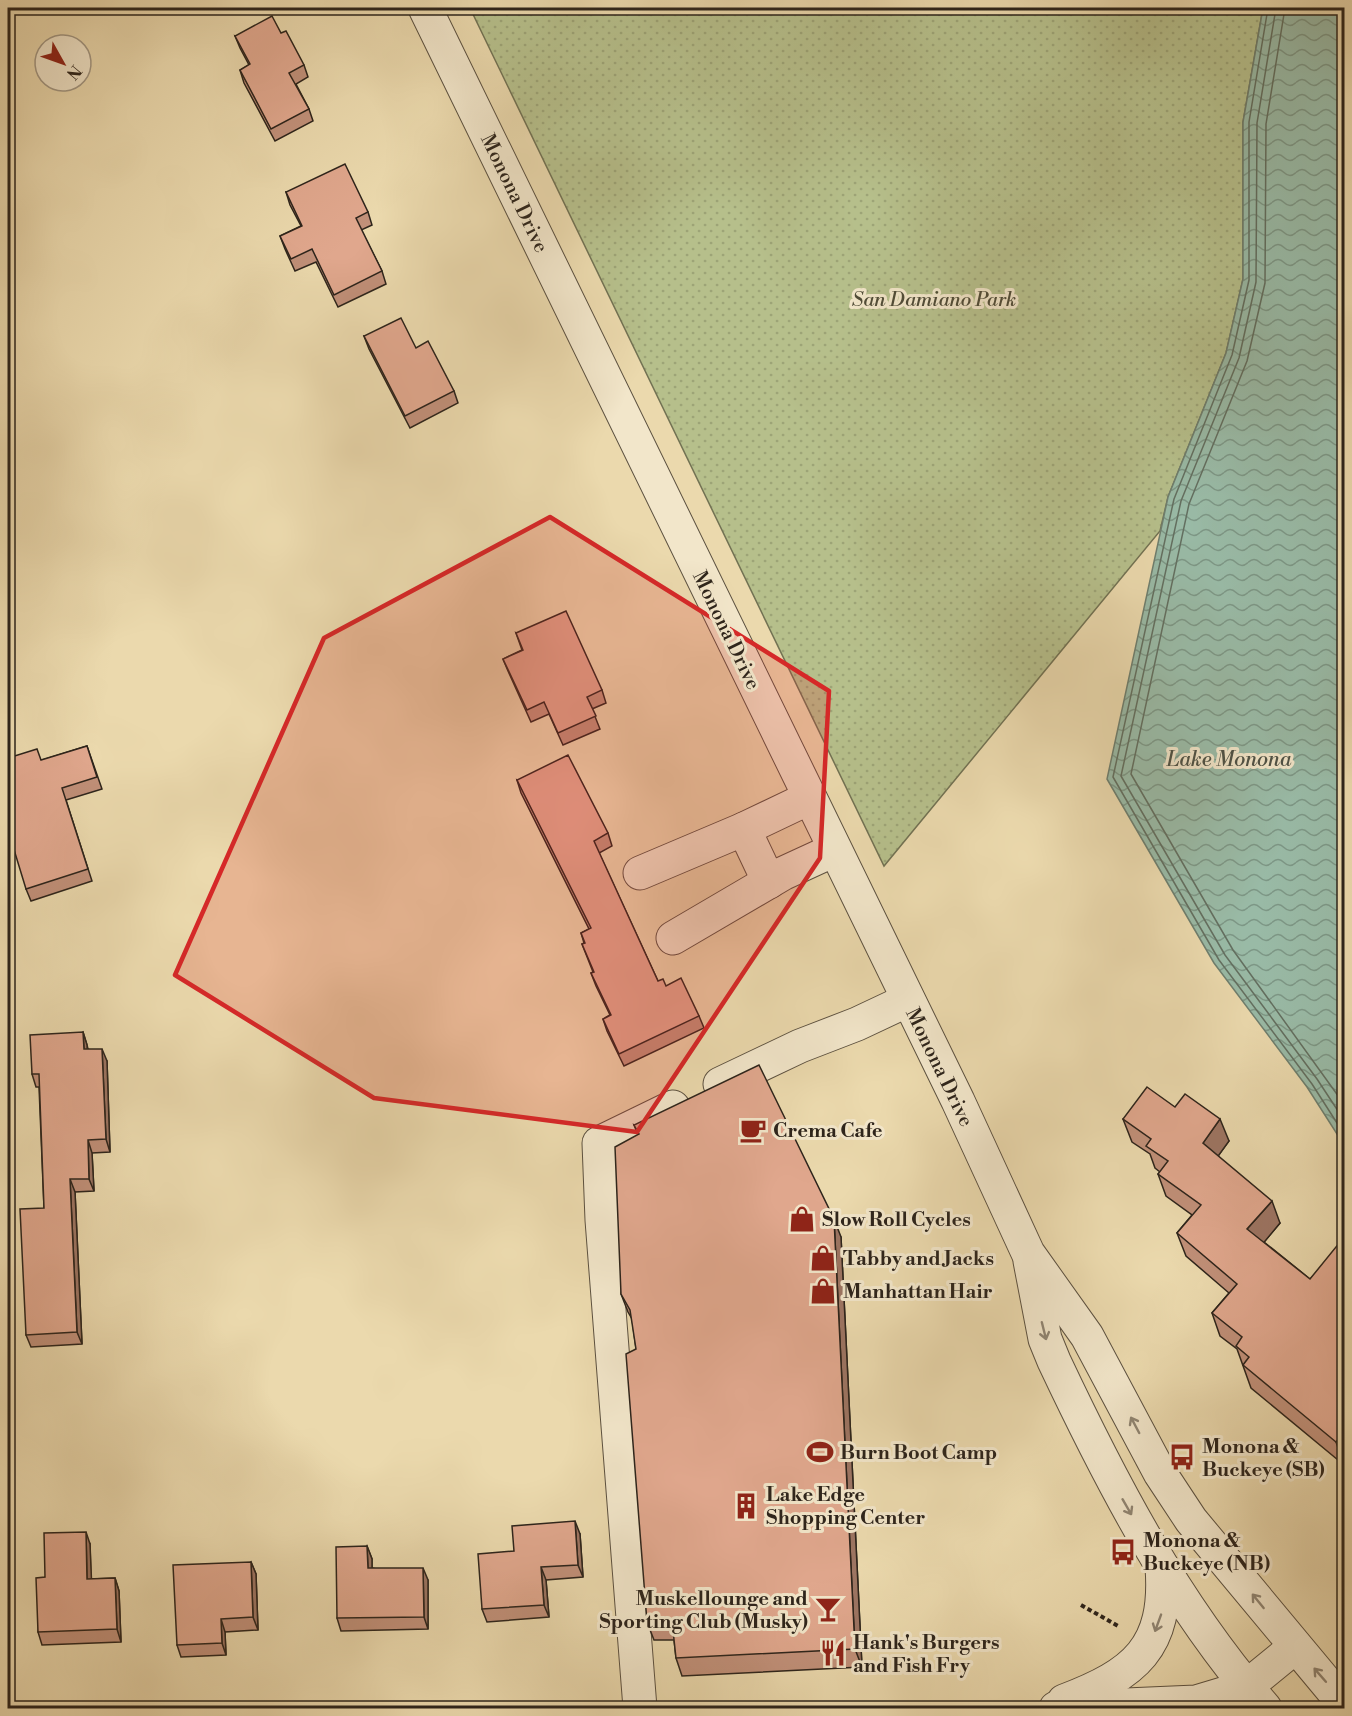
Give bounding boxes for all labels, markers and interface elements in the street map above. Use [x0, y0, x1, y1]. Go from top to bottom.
north arrow [33, 33, 93, 93]
text: N [62, 61, 85, 84]
street label: Monona Drive [474, 130, 553, 257]
park label: San Damiano Park [852, 288, 1016, 313]
street label: Monona Drive [686, 567, 765, 694]
water label: Lake Monona [1166, 747, 1292, 773]
street label: Monona Drive [899, 1004, 978, 1131]
cafe icon: Crema Cafe [738, 1115, 768, 1145]
place label: Crema Cafe [773, 1119, 883, 1144]
shop icon: Slow Roll Cycles [787, 1204, 817, 1234]
place label: Slow Roll Cycles [822, 1208, 971, 1233]
shop icon: Tabby and Jacks [808, 1243, 838, 1273]
place label: Tabby and Jacks [843, 1247, 994, 1272]
shop icon: Manhattan Hair [808, 1276, 838, 1306]
place label: Manhattan Hair [843, 1280, 993, 1305]
one-way arrow [1038, 1322, 1050, 1341]
one-way arrow [1129, 1417, 1141, 1434]
place label: Monona & Buckeye (SB) [1202, 1435, 1325, 1483]
sports icon: Burn Boot Camp [805, 1437, 835, 1467]
place label: Burn Boot Camp [840, 1441, 997, 1466]
bus stop icon: Monona & Buckeye (SB) [1167, 1442, 1197, 1472]
place label: Lake Edge Shopping Center [766, 1483, 925, 1531]
building icon: Lake Edge Shopping Center [731, 1491, 761, 1521]
one-way arrow [1121, 1498, 1133, 1515]
place label: Monona & Buckeye (NB) [1143, 1529, 1270, 1577]
bus stop icon: Monona & Buckeye (NB) [1108, 1537, 1138, 1567]
place label: Muskellounge and Sporting Club (Musky) [599, 1587, 808, 1635]
bar icon: Muskellounge and Sporting Club (Musky) [813, 1594, 843, 1624]
one-way arrow [1252, 1594, 1265, 1610]
one-way arrow [1152, 1613, 1163, 1631]
place label: Hank's Burgers and Fish Fry [853, 1631, 1000, 1679]
restaurant icon: Hank's Burgers and Fish Fry [818, 1638, 848, 1668]
one-way arrow [1313, 1668, 1327, 1683]

